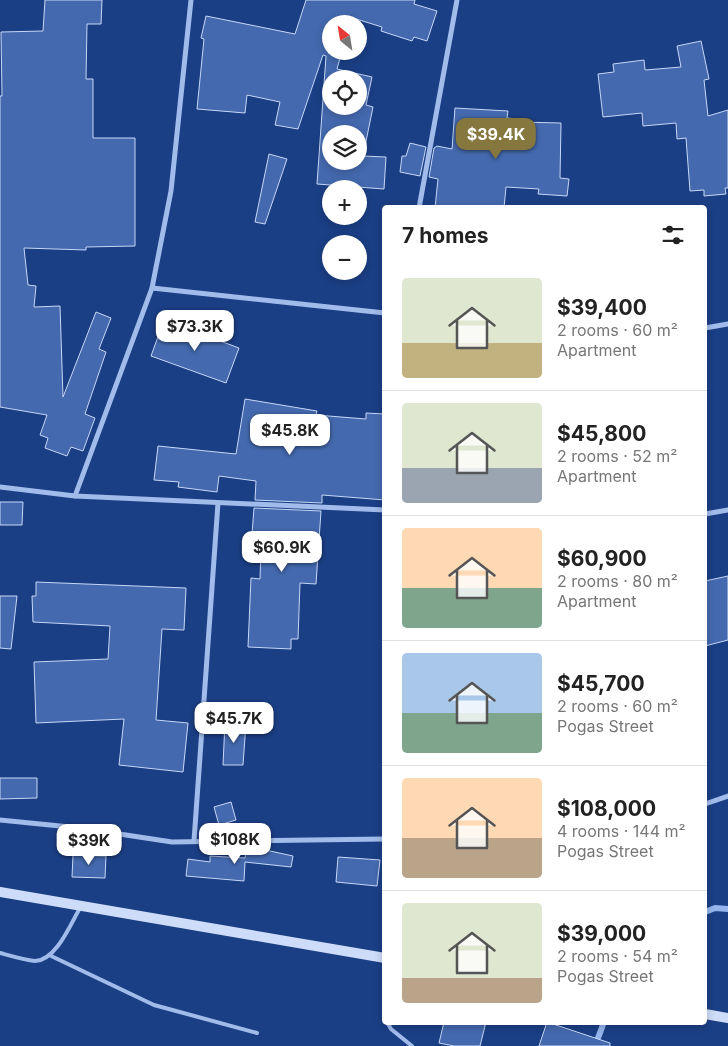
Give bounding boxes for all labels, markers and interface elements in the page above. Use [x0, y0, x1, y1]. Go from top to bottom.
north arrow [322, 15, 368, 60]
map controls [322, 15, 367, 280]
button: locate [322, 70, 367, 115]
pin: $39.4K [455, 118, 537, 160]
text: $39.4K [467, 124, 525, 144]
button: layers [322, 125, 367, 170]
button: + [322, 180, 367, 225]
icon: filters [659, 221, 687, 249]
text: 7 homes [402, 223, 489, 248]
button: − [322, 235, 367, 280]
text: $39,400 [557, 295, 647, 320]
icon: home [442, 298, 502, 358]
pin: $73.3K [154, 310, 236, 352]
text: $73.3K [167, 316, 223, 336]
text: 2 rooms · 60 m² [557, 320, 678, 340]
text: Apartment [557, 340, 637, 360]
pin: $45.8K [249, 414, 331, 456]
text: $45.8K [261, 420, 319, 440]
text: $45,800 [557, 421, 646, 446]
icon: home [442, 423, 502, 483]
text: 2 rooms · 52 m² [557, 446, 677, 466]
text: Apartment [557, 466, 637, 486]
pin: $60.9K [241, 530, 323, 573]
text: $60.9K [253, 537, 311, 557]
text: $60,900 [557, 546, 647, 571]
icon: home [442, 548, 502, 608]
text: 2 rooms · 80 m² [557, 571, 678, 591]
text: Apartment [557, 591, 637, 611]
text: $45,700 [557, 671, 645, 696]
icon: home [442, 673, 502, 733]
text: 2 rooms · 60 m² [557, 696, 678, 716]
pin: $45.7K [193, 702, 275, 744]
text: $45.7K [206, 708, 262, 728]
text: Pogas Street [557, 716, 654, 736]
text: $108,000 [557, 796, 656, 821]
icon: home [442, 798, 502, 858]
text: 4 rooms · 144 m² [557, 821, 686, 841]
pin: $108K [200, 822, 270, 865]
pin: $39K [59, 824, 119, 866]
text: $108K [210, 829, 260, 849]
text: $39K [68, 830, 110, 850]
text: Pogas Street [557, 841, 654, 861]
text: $39,000 [557, 921, 646, 946]
icon: home [442, 923, 502, 983]
text: 2 rooms · 54 m² [557, 946, 678, 966]
text: Pogas Street [557, 966, 654, 986]

